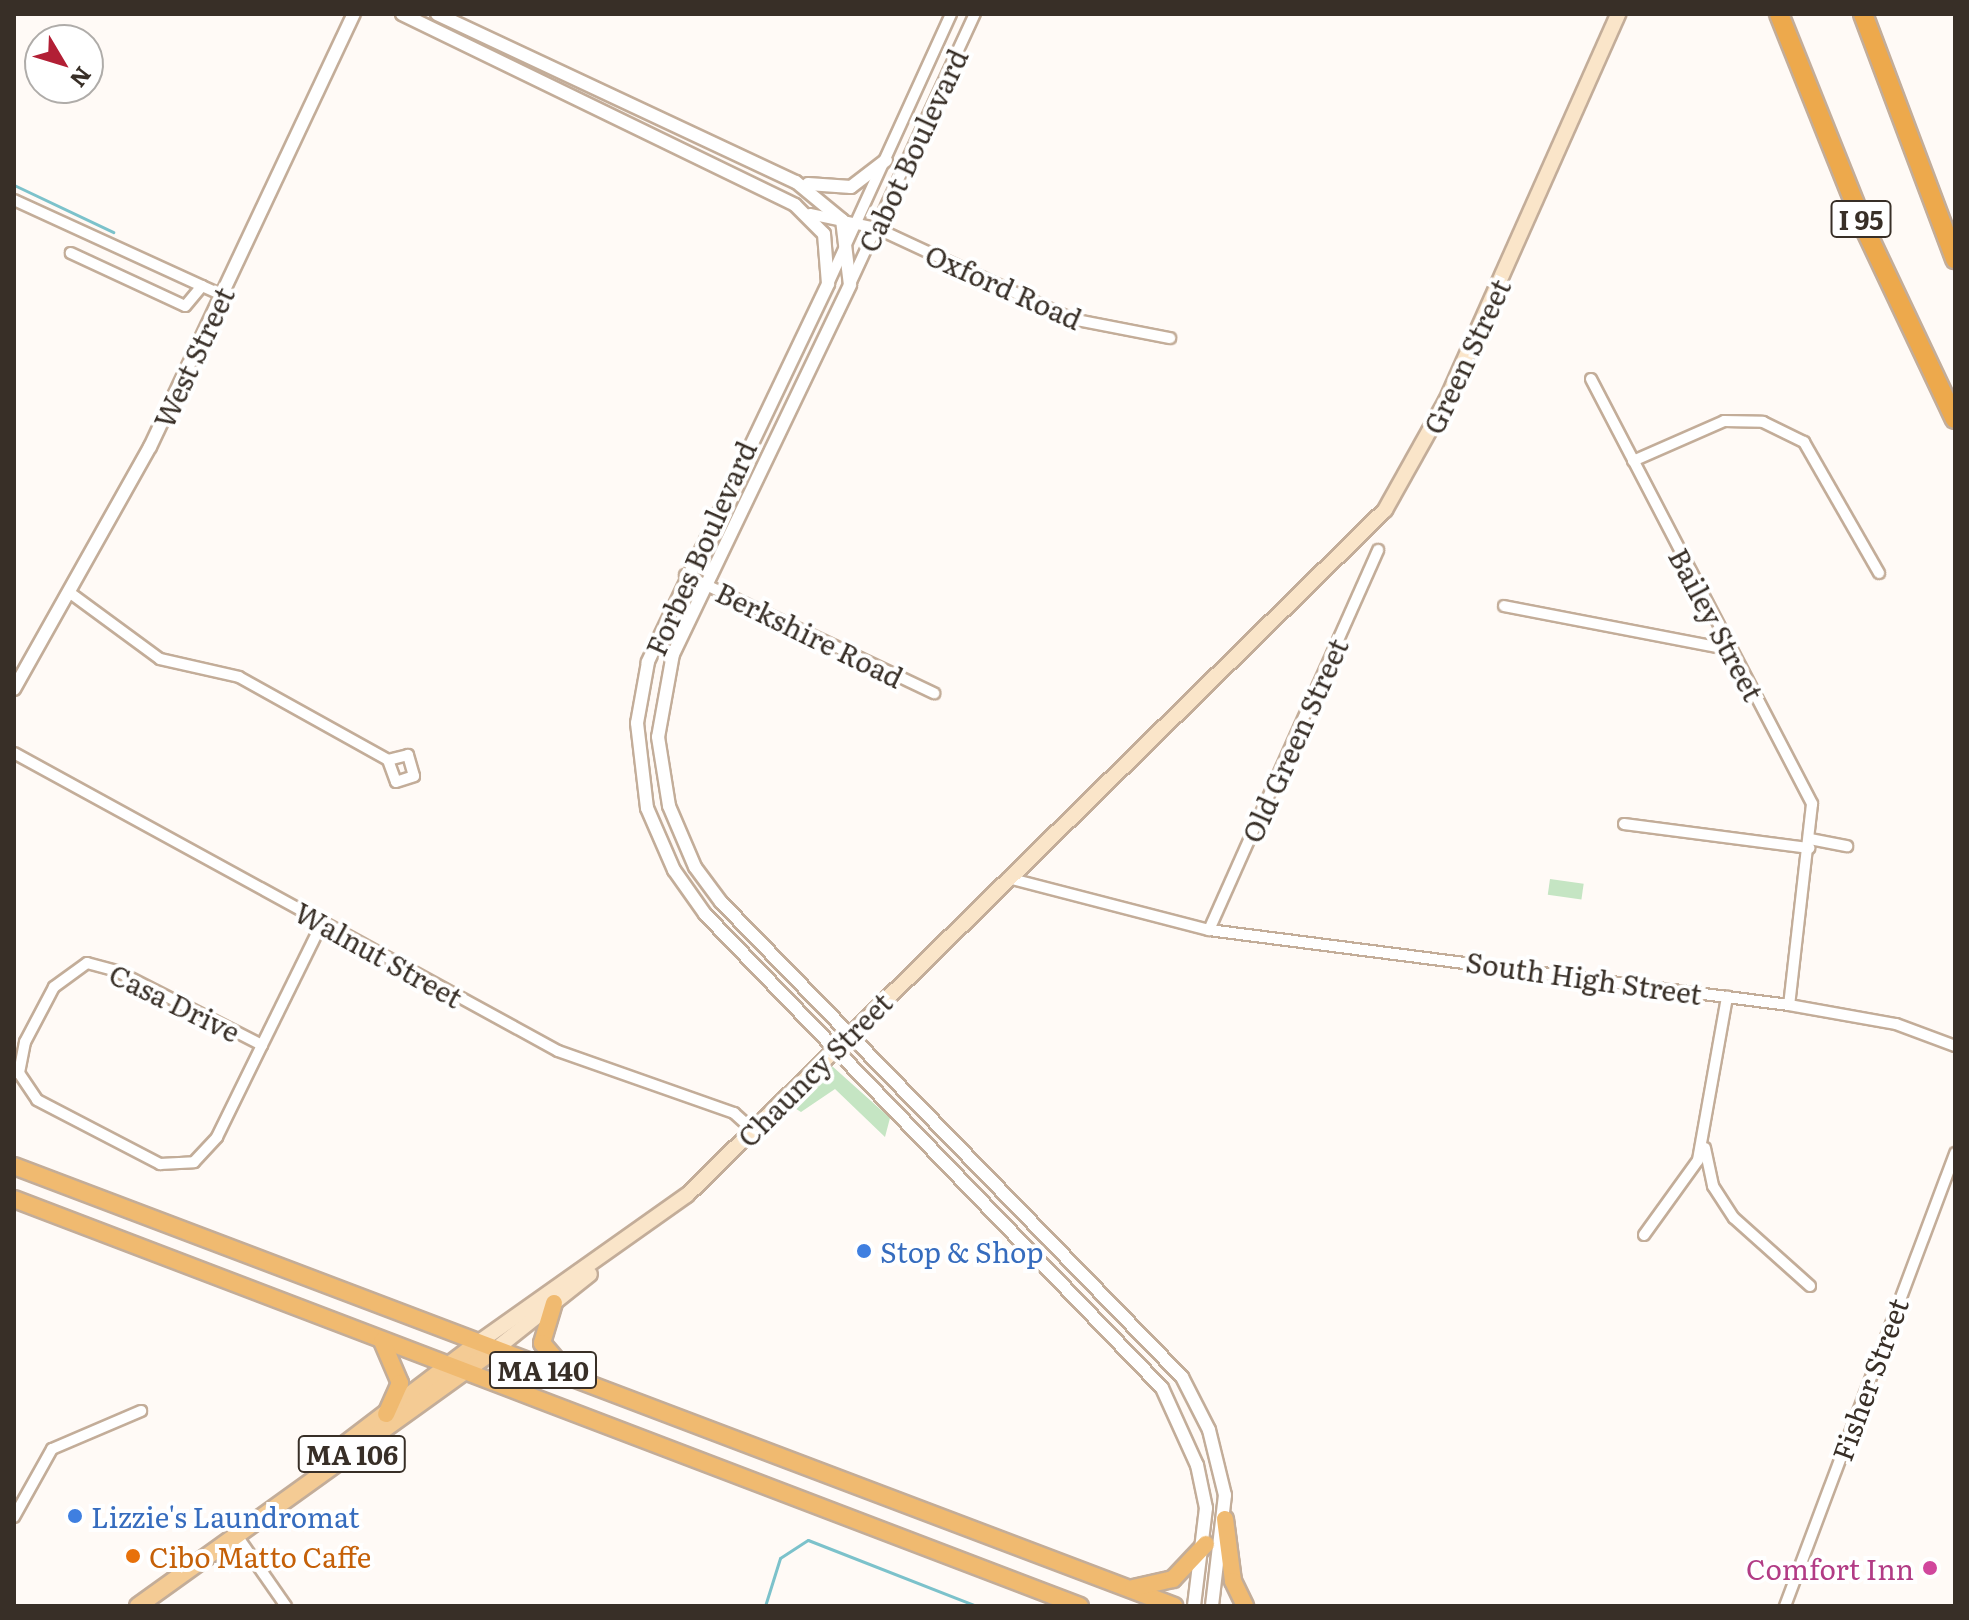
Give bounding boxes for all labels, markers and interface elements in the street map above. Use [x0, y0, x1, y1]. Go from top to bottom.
north arrow [24, 24, 104, 104]
street label: Cabot Boulevard [850, 43, 974, 257]
text: N [63, 60, 100, 95]
road number: I 95 [1829, 197, 1893, 241]
street label: Oxford Road [921, 237, 1087, 335]
street label: Green Street [1415, 273, 1517, 439]
street label: West Street [146, 281, 240, 433]
street label: Forbes Boulevard [638, 436, 762, 660]
street label: Bailey Street [1663, 542, 1771, 706]
street label: Berkshire Road [711, 574, 909, 694]
street label: Old Green Street [1234, 633, 1354, 847]
street label: Walnut Street [289, 894, 469, 1014]
street label: South High Street [1464, 944, 1704, 1010]
street label: Casa Drive [104, 956, 246, 1048]
street label: Chauncy Street [730, 985, 898, 1153]
place label: Stop & Shop [880, 1234, 1043, 1268]
marker: Stop & Shop [855, 1242, 873, 1260]
street label: Fisher Street [1824, 1293, 1914, 1465]
road number: MA 140 [487, 1348, 599, 1392]
road number: MA 106 [296, 1432, 408, 1476]
place label: Lizzie's Laundromat [91, 1499, 360, 1533]
marker: Lizzie's Laundromat [66, 1507, 84, 1525]
place label: Cibo Matto Caffe [149, 1539, 371, 1573]
marker: Cibo Matto Caffe [124, 1547, 142, 1565]
place label: Comfort Inn [1746, 1551, 1914, 1585]
marker: Comfort Inn [1921, 1559, 1939, 1577]

